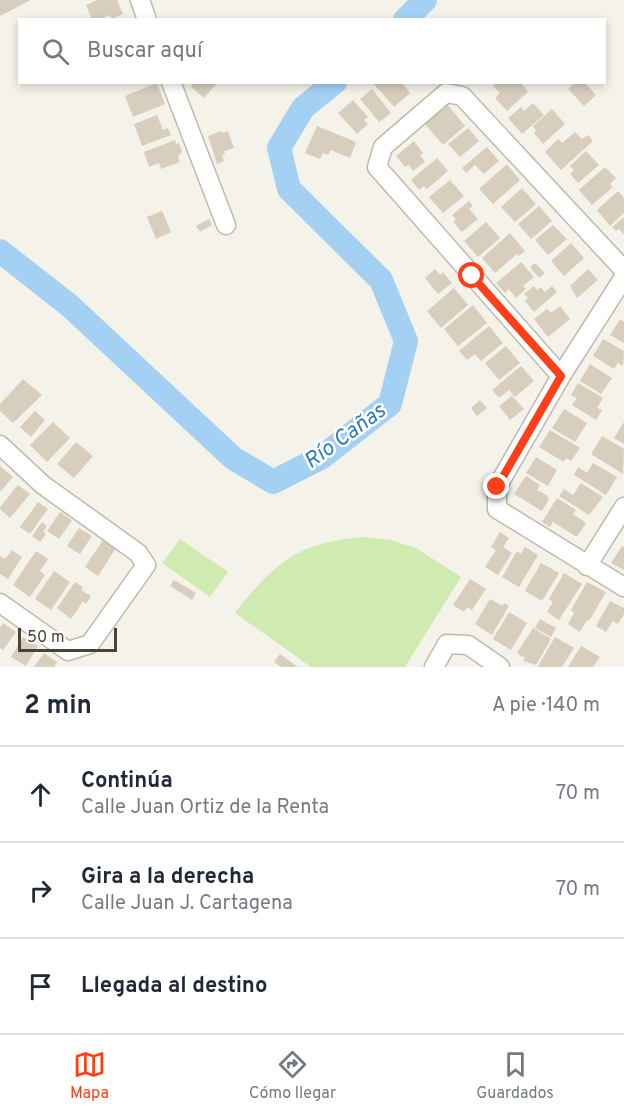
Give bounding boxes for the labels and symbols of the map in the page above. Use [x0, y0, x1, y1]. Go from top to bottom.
route start [458, 262, 484, 288]
water label: Río Cañas [299, 398, 392, 476]
route end [483, 473, 509, 499]
scale bar [18, 625, 117, 652]

